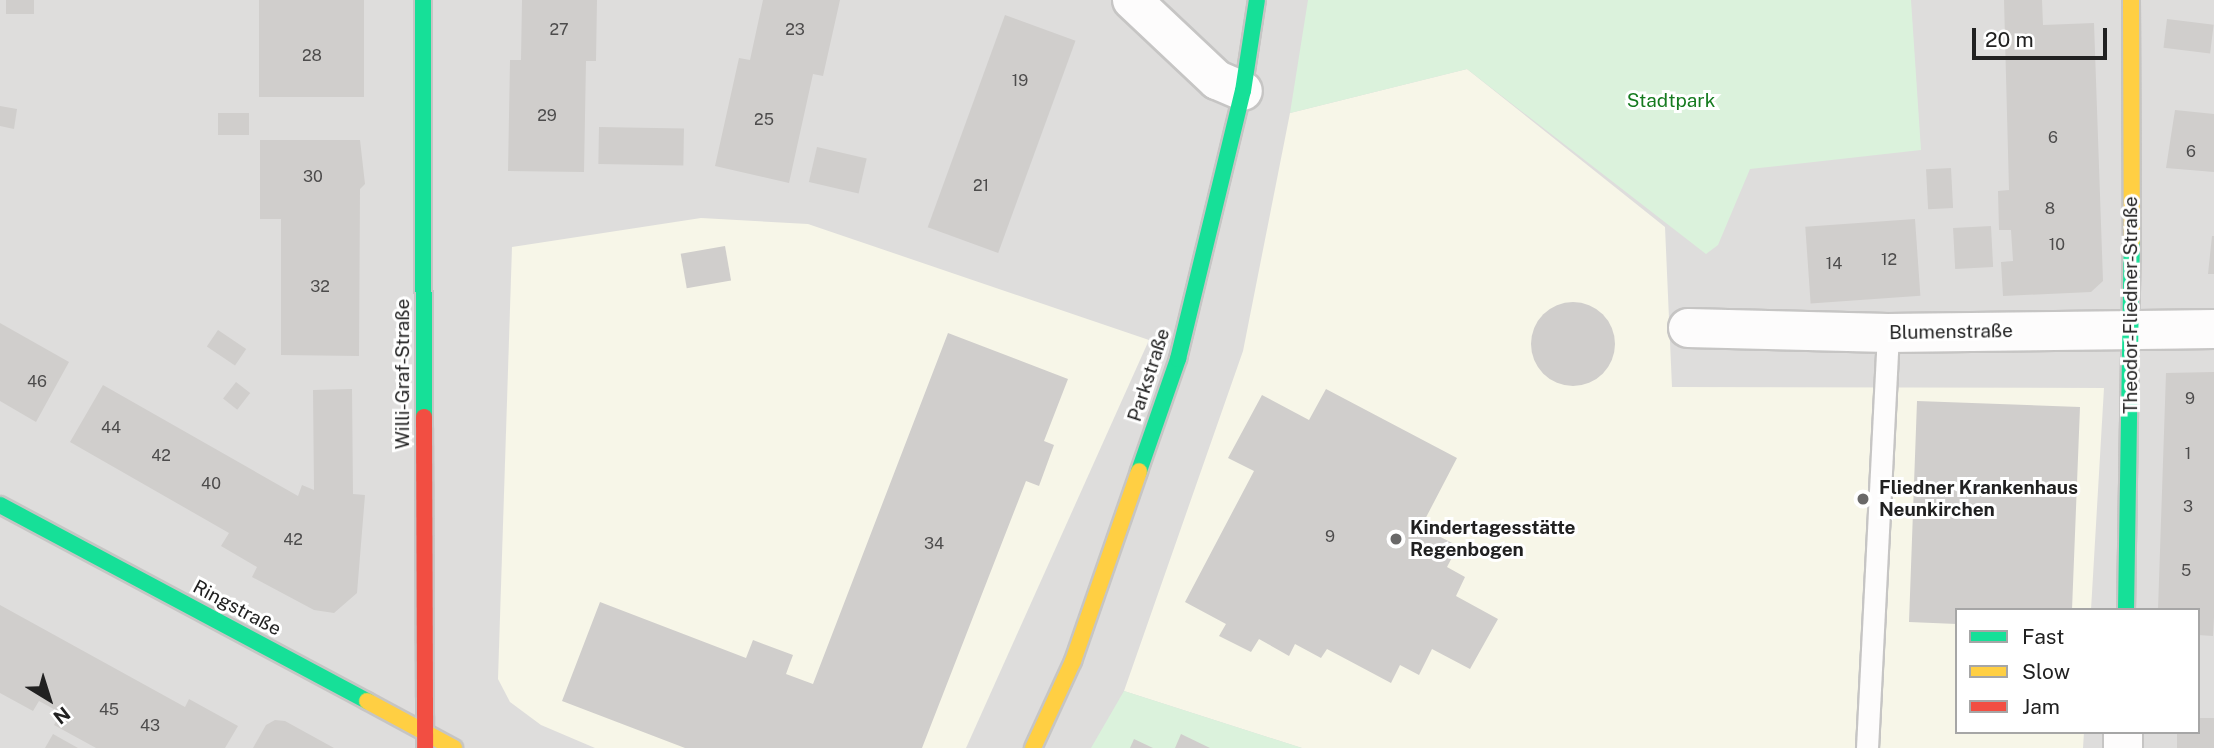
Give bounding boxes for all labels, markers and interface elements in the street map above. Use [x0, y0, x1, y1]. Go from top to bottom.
scale bar [1976, 14, 2111, 58]
house number: 27 [549, 20, 569, 40]
house number: 23 [785, 20, 805, 40]
text: 20 m [1985, 27, 2034, 52]
house number: 28 [302, 46, 322, 66]
house number: 19 [1012, 71, 1028, 91]
park label: Stadtpark [1627, 90, 1715, 112]
house number: 29 [537, 106, 557, 126]
house number: 25 [754, 110, 774, 130]
house number: 6 [2048, 128, 2058, 148]
house number: 6 [2186, 142, 2196, 162]
house number: 30 [303, 167, 323, 187]
house number: 21 [973, 176, 989, 196]
street label: Theodor-Fliedner-Straße [2120, 196, 2142, 414]
house number: 8 [2045, 199, 2055, 219]
house number: 10 [2049, 235, 2065, 255]
house number: 12 [1881, 250, 1897, 270]
house number: 14 [1826, 254, 1842, 274]
house number: 32 [310, 277, 330, 297]
street label: Willi-Graf-Straße [392, 299, 414, 449]
street label: Blumenstraße [1889, 320, 2013, 344]
street label: Parkstraße [1123, 326, 1175, 424]
house number: 46 [27, 372, 47, 392]
house number: 9 [2185, 389, 2195, 409]
house number: 44 [101, 418, 121, 438]
house number: 1 [2185, 444, 2191, 464]
house number: 42 [151, 446, 171, 466]
house number: 40 [201, 474, 221, 494]
place label: Fliedner Krankenhaus Neunkirchen [1879, 477, 2078, 521]
marker: Fliedner Krankenhaus Neunkirchen [1853, 489, 1873, 509]
house number: 3 [2183, 497, 2193, 517]
place label: Kindertagesstätte Regenbogen [1410, 517, 1576, 561]
house number: 9 [1325, 527, 1335, 547]
house number: 42 [283, 530, 303, 550]
marker: Kindertagesstätte Regenbogen [1388, 531, 1404, 547]
house number: 34 [924, 534, 944, 554]
house number: 5 [2181, 561, 2191, 581]
street label: Ringstraße [189, 575, 285, 641]
legend [1955, 608, 2200, 734]
text: Fast [2022, 624, 2064, 649]
text: Slow [2022, 659, 2070, 684]
north arrow [14, 664, 84, 734]
text: Jam [2022, 694, 2060, 719]
house number: 45 [99, 700, 119, 720]
text: N [49, 702, 75, 729]
house number: 43 [140, 716, 160, 736]

